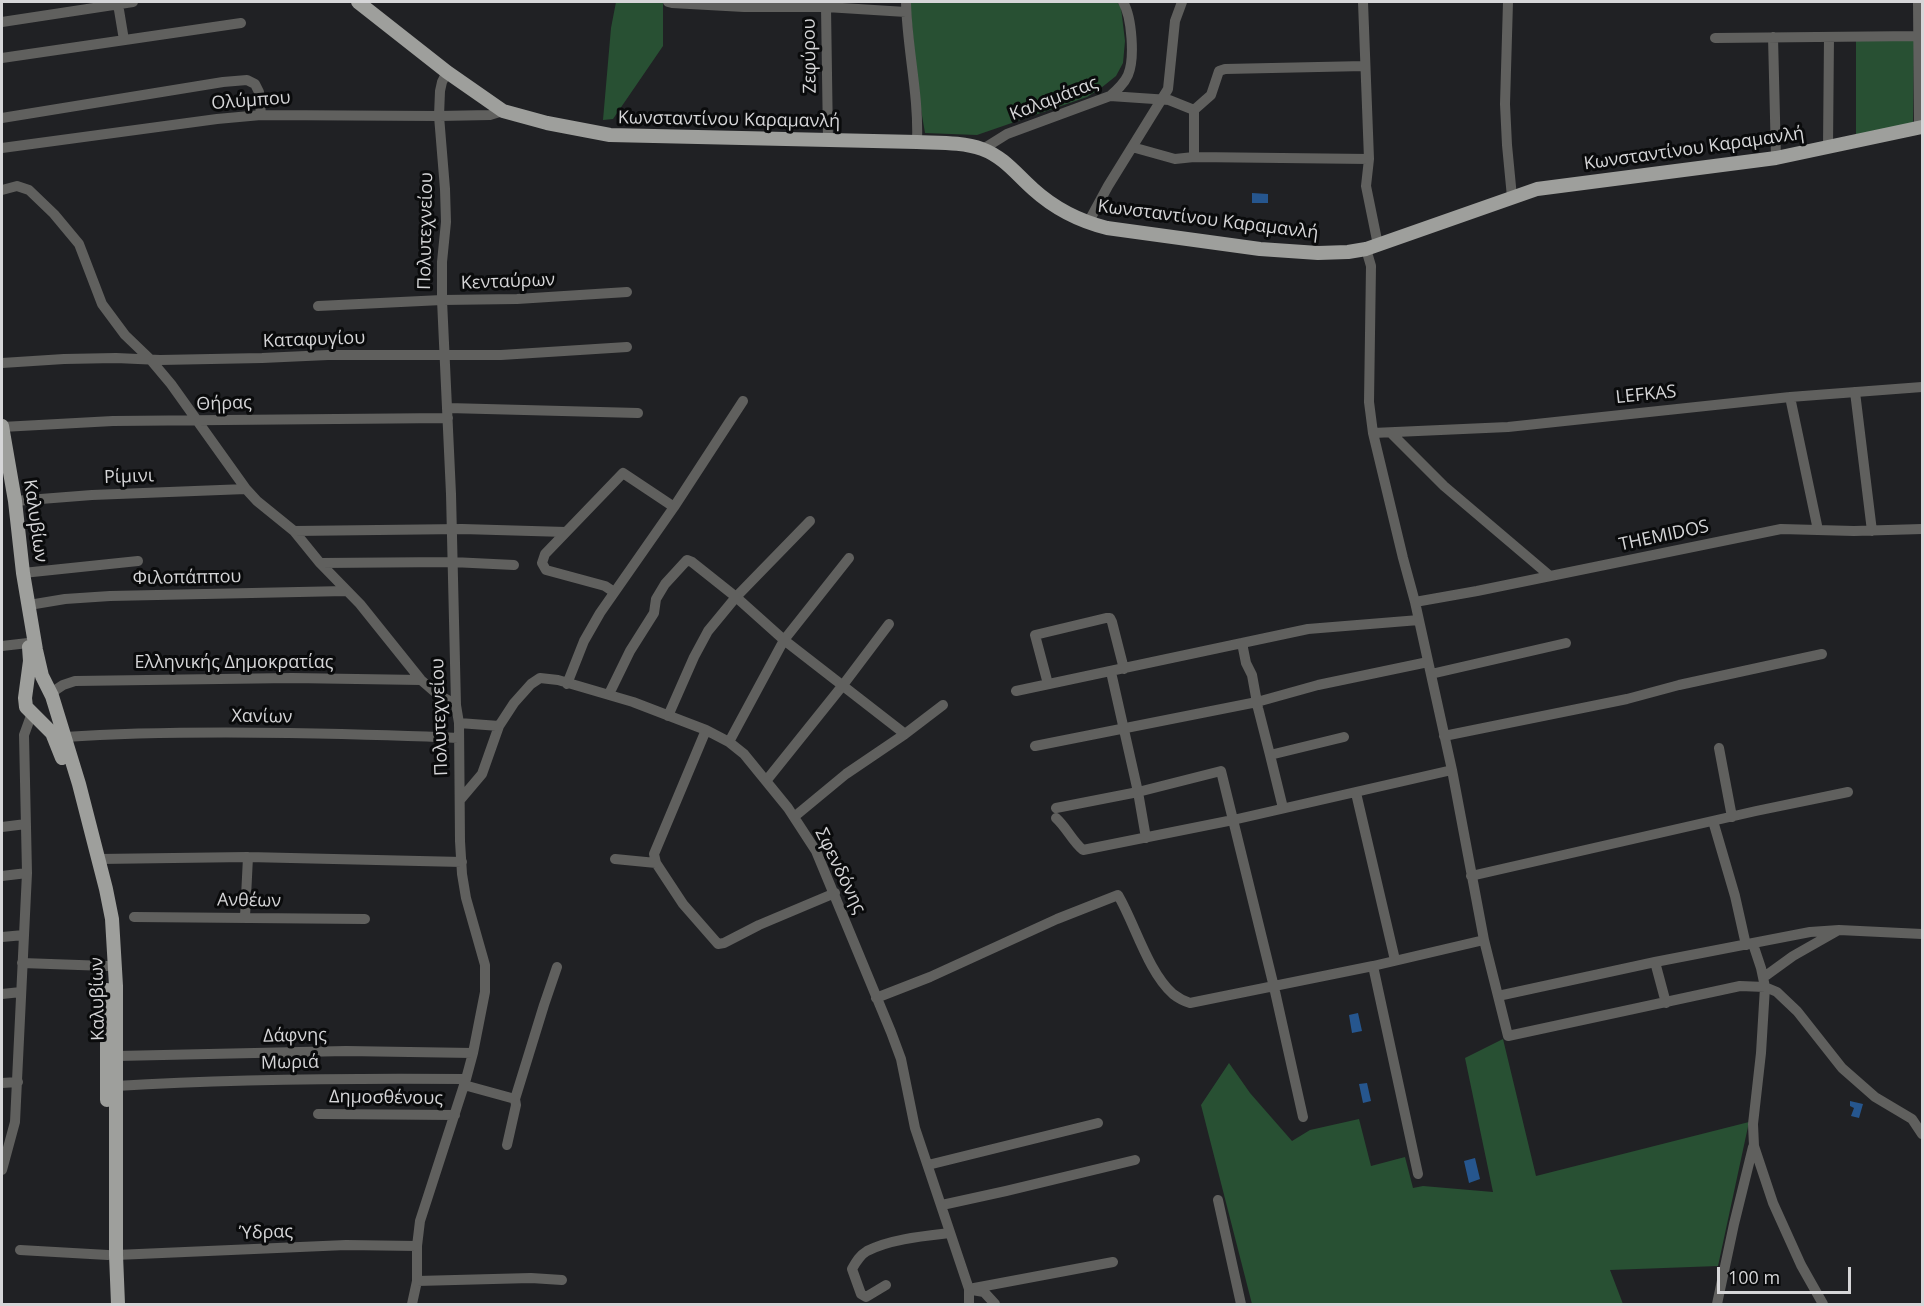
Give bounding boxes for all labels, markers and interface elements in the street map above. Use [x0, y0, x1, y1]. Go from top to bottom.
street label: Ζεφύρου [799, 18, 821, 94]
street label: Καλαμάτας [1007, 72, 1101, 126]
street label: Ολύμπου [211, 87, 291, 115]
street label: Κωνσταντίνου Καραμανλή [618, 107, 840, 133]
street label: Κωνσταντίνου Καραμανλή [1582, 123, 1806, 175]
street label: Πολυτεχνείου [414, 172, 438, 290]
street label: Κωνσταντίνου Καραμανλή [1096, 196, 1320, 244]
street label: Κενταύρων [460, 270, 556, 294]
street label: Καταφυγίου [262, 327, 366, 353]
street label: LEFKAS [1615, 381, 1677, 409]
street label: Θήρας [196, 392, 252, 416]
street label: Ρίμινι [104, 465, 154, 489]
street label: Καλυβίων [18, 478, 52, 564]
street label: THEMIDOS [1617, 516, 1711, 556]
street label: Φιλοπάππου [132, 566, 242, 590]
street label: Ελληνικής Δημοκρατίας [134, 652, 334, 674]
street label: Πολυτεχνείου [427, 658, 453, 776]
street label: Χανίων [231, 706, 293, 728]
street label: Σφενδόνης [810, 825, 870, 917]
street label: Ανθέων [217, 890, 281, 912]
street label: Καλυβίων [86, 957, 110, 1041]
street label: Δάφνης [263, 1025, 327, 1047]
street label: Μωριά [261, 1052, 319, 1074]
street label: Δημοσθένους [329, 1086, 443, 1110]
street label: Ύδρας [239, 1221, 293, 1245]
scale bar [1720, 1255, 1854, 1293]
text: 100 m [1728, 1265, 1780, 1289]

